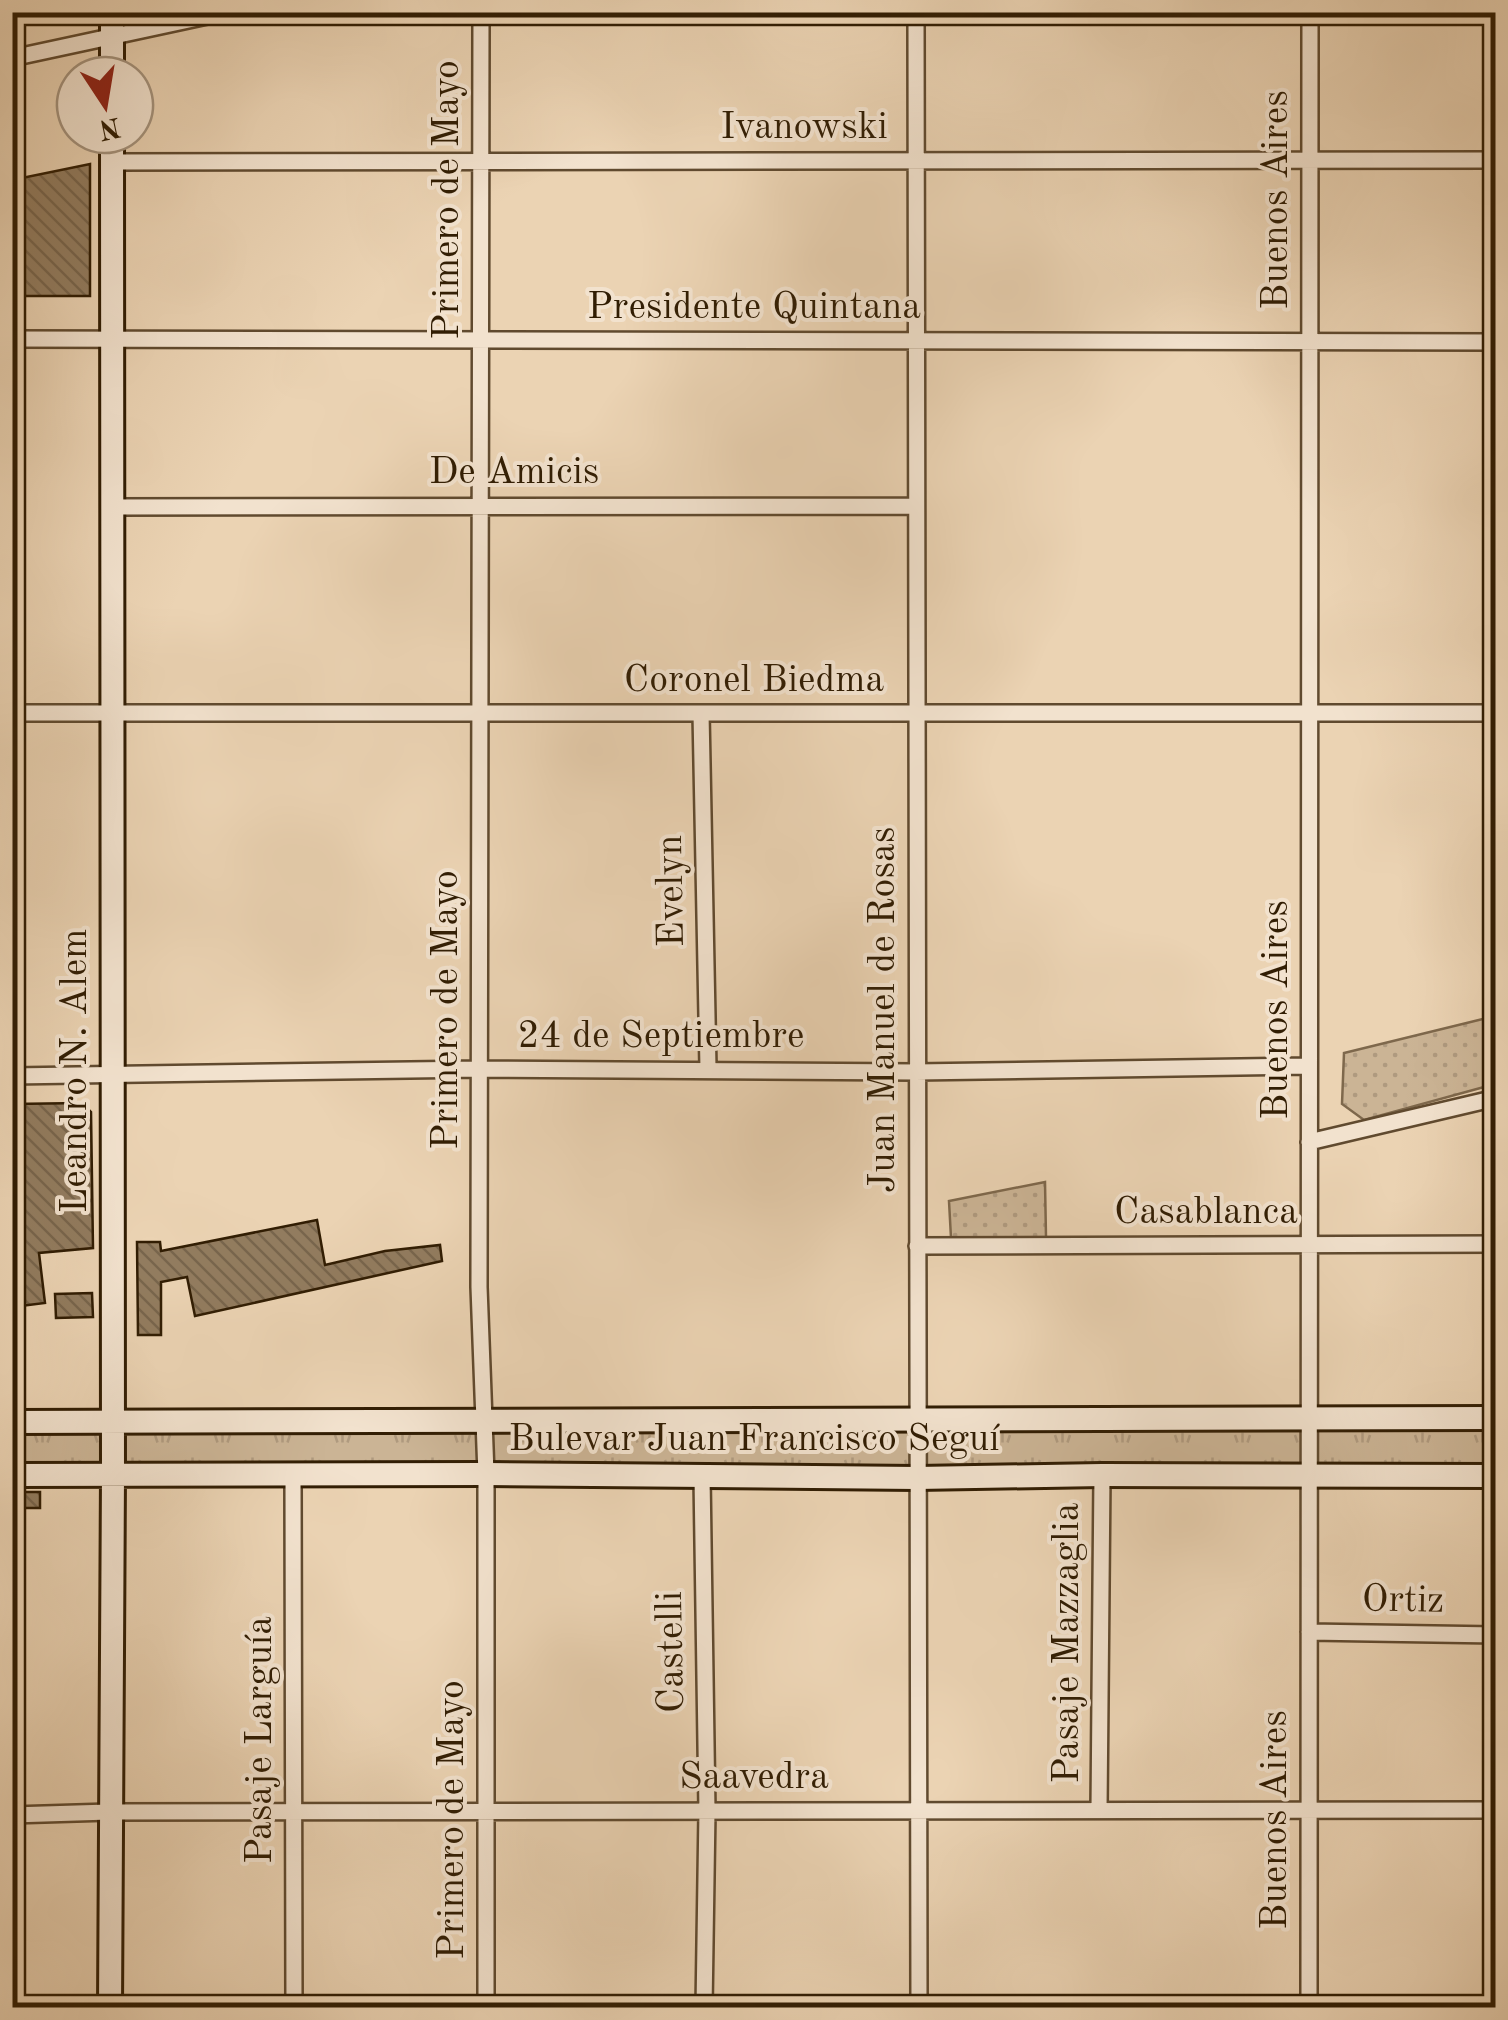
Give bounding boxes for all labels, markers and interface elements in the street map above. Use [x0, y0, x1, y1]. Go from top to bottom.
north arrow [55, 55, 155, 155]
street label: Primero de Mayo [429, 60, 467, 340]
street label: Buenos Aires [1258, 90, 1296, 310]
street label: Ivanowski [720, 109, 888, 147]
text: N [96, 111, 123, 143]
street label: Presidente Quintana [587, 289, 921, 327]
street label: De Amicis [429, 454, 599, 492]
street label: Coronel Biedma [624, 662, 884, 700]
street label: Juan Manuel de Rosas [865, 827, 903, 1193]
street label: Evelyn [652, 834, 692, 948]
street label: Primero de Mayo [428, 870, 466, 1150]
street label: Buenos Aires [1258, 900, 1296, 1120]
street label: Leandro N. Alem [57, 929, 95, 1213]
street label: 24 de Septiembre [517, 1018, 805, 1056]
street label: Casablanca [1114, 1194, 1298, 1232]
street label: Bulevar Juan Francisco Seguí [509, 1421, 1000, 1459]
street label: Pasaje Mazzaglia [1049, 1502, 1087, 1784]
street label: Ortiz [1361, 1581, 1445, 1621]
street label: Castelli [652, 1591, 692, 1713]
street label: Pasaje Larguía [242, 1616, 280, 1864]
street label: Primero de Mayo [434, 1680, 472, 1960]
street label: Buenos Aires [1257, 1710, 1295, 1930]
street label: Saavedra [679, 1759, 829, 1797]

